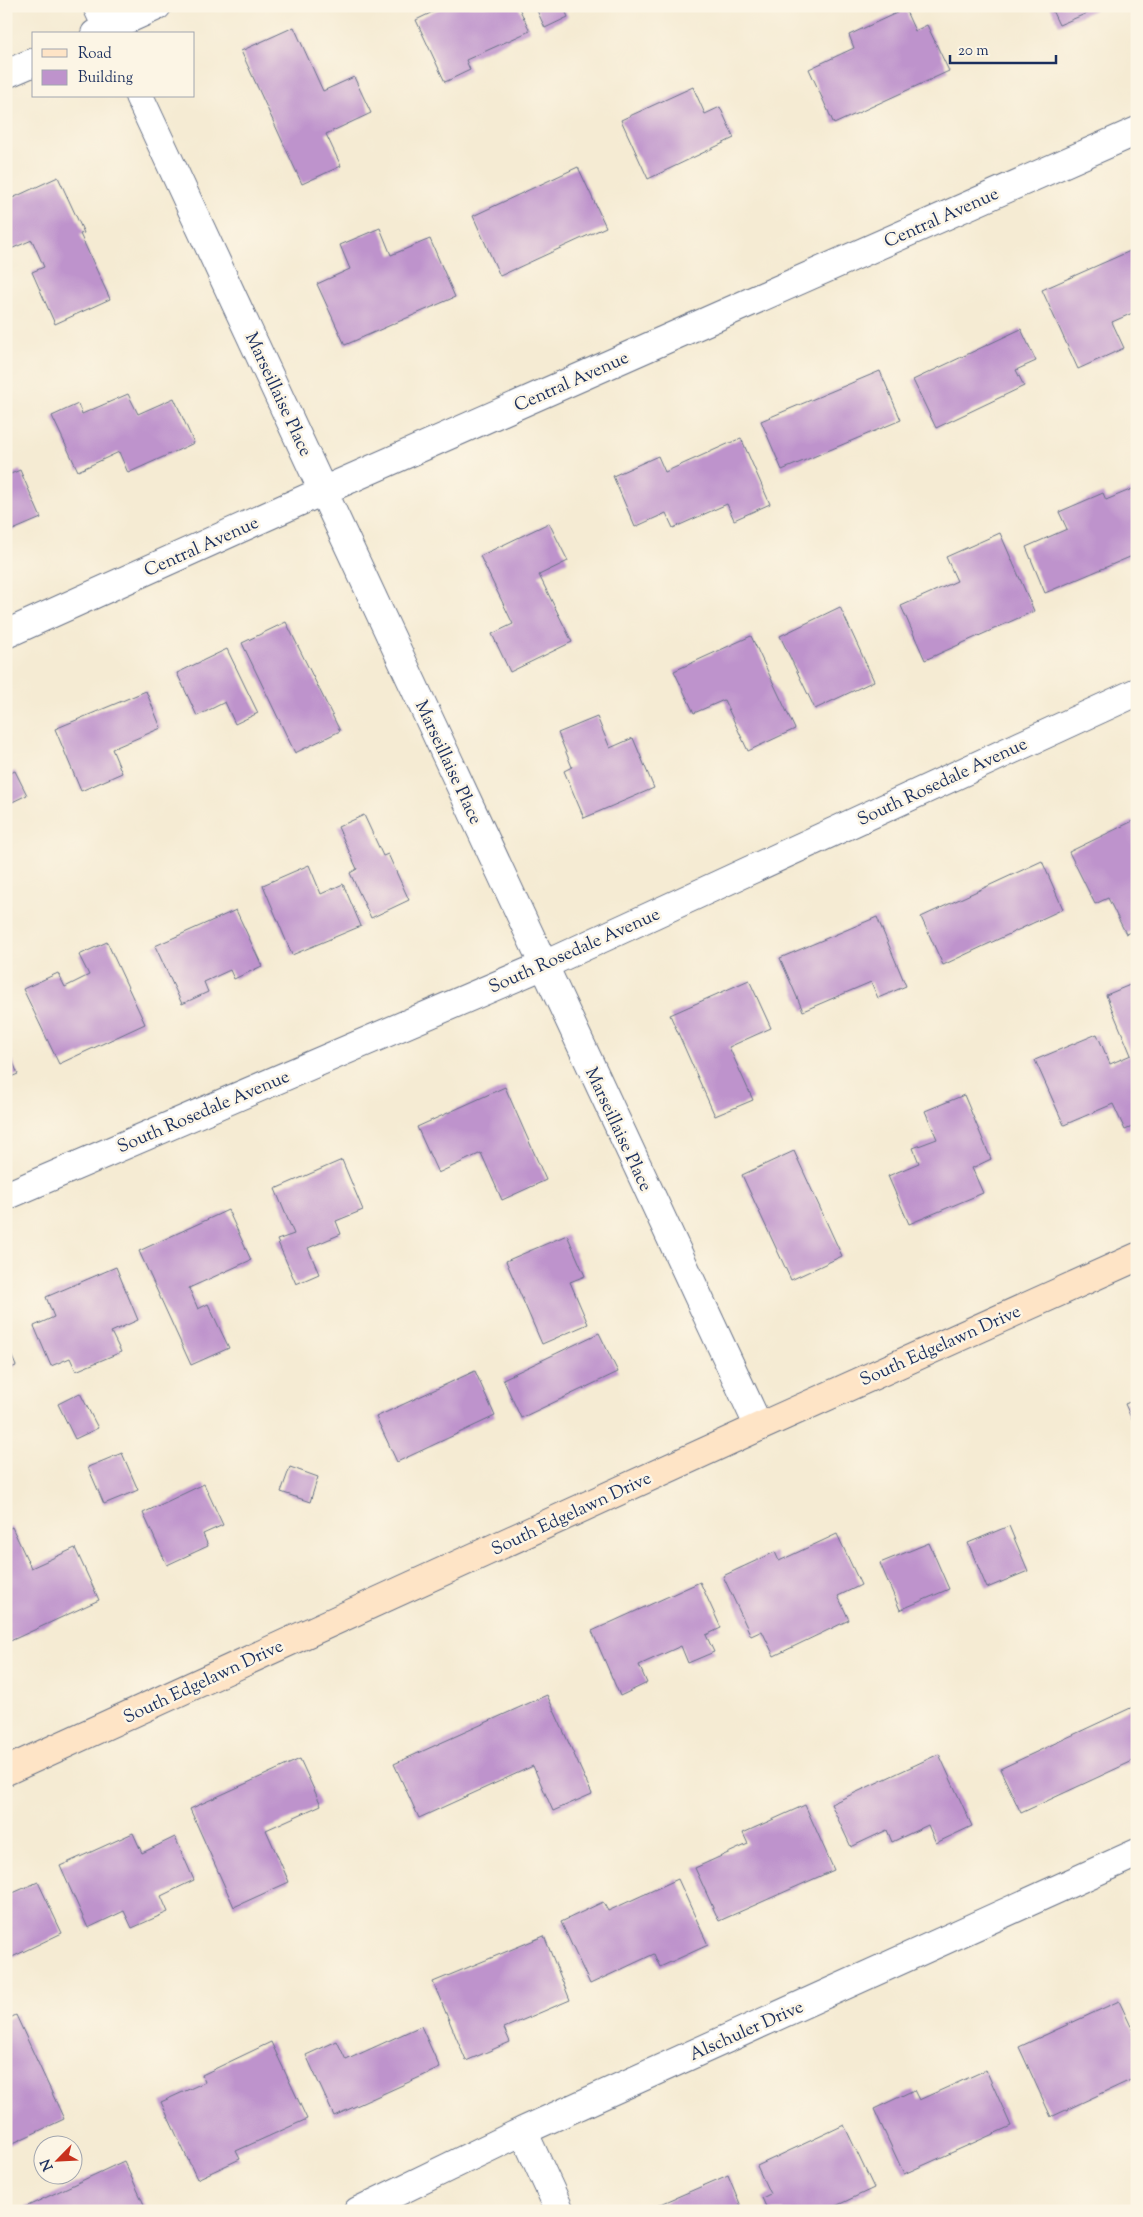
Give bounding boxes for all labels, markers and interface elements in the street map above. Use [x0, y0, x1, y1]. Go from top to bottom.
legend [32, 32, 195, 98]
scale bar [950, 32, 1057, 64]
text: 20 m [958, 41, 989, 62]
text: Road [78, 44, 112, 65]
text: Building [78, 68, 133, 89]
street label: Central Avenue [880, 182, 1003, 256]
street label: Marseillaise Place [237, 328, 317, 461]
street label: Central Avenue [510, 346, 633, 420]
street label: Central Avenue [140, 511, 263, 585]
street label: Marseillaise Place [407, 696, 487, 829]
street label: South Rosedale Avenue [854, 732, 1032, 834]
street label: South Rosedale Avenue [485, 902, 665, 1001]
street label: Marseillaise Place [577, 1063, 657, 1196]
street label: South Rosedale Avenue [114, 1065, 294, 1161]
street label: South Edgelawn Drive [856, 1300, 1025, 1394]
street label: South Edgelawn Drive [488, 1466, 656, 1563]
street label: South Edgelawn Drive [120, 1634, 288, 1731]
street label: Alschuler Drive [686, 1995, 808, 2069]
north arrow [32, 2134, 82, 2184]
text: N [37, 2155, 59, 2174]

